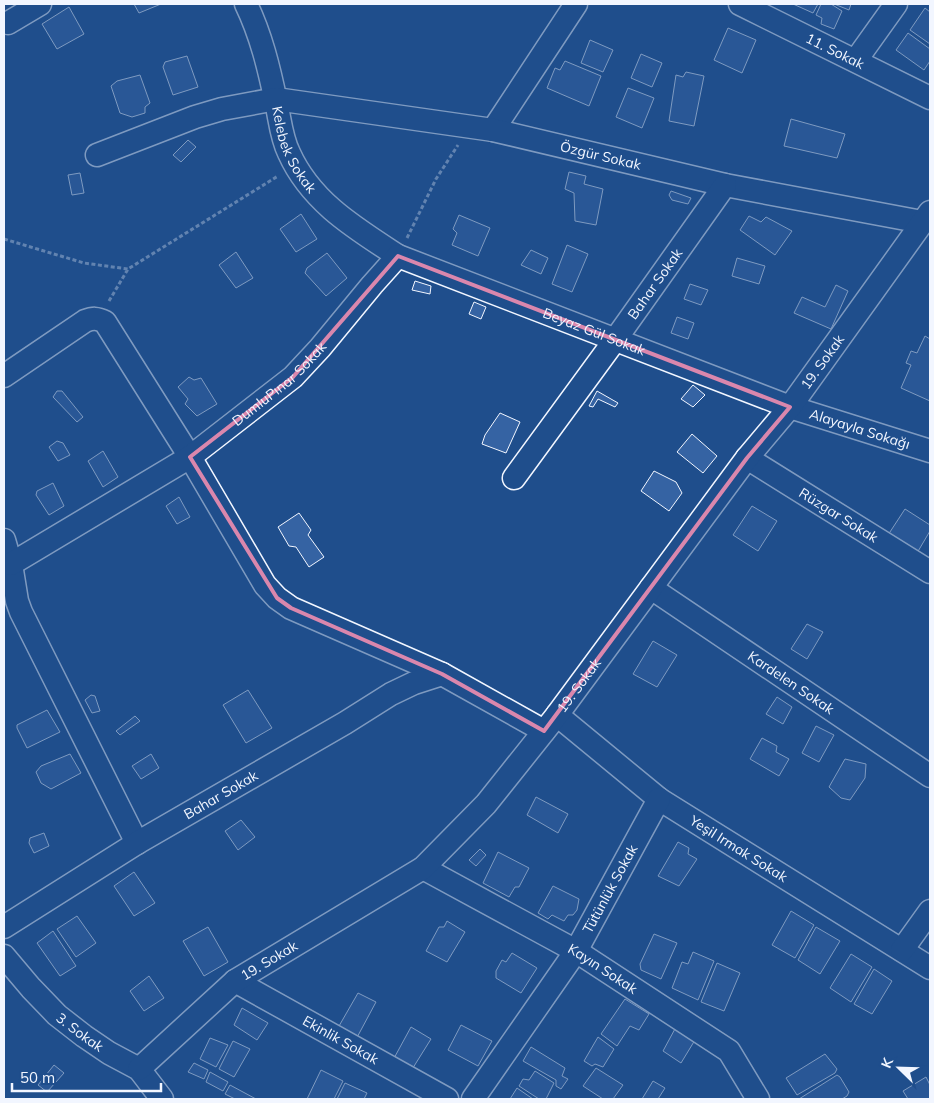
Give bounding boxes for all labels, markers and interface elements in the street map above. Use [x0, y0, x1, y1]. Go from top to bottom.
street label: 11. Sokak [803, 29, 868, 73]
street label: Kelebek Sokak [268, 105, 321, 197]
street label: Özgür Sokak [558, 137, 644, 174]
street label: Bahar Sokak [624, 244, 687, 323]
street label: Beyaz Gül Sokak [540, 304, 649, 360]
street label: 19. Sokak [797, 330, 849, 393]
street label: DumluPınar Sokak [228, 338, 331, 430]
street label: Alayayla Sokağı [807, 405, 912, 453]
street label: Rüzgar Sokak [796, 484, 882, 547]
street label: Kardelen Sokak [744, 647, 839, 718]
street label: 19. Sokak [553, 654, 605, 716]
street label: Bahar Sokak [180, 766, 262, 823]
street label: Yeşil Irmak Sokak [685, 811, 792, 886]
street label: Tütünlük Sokak [578, 841, 642, 937]
street label: 19. Sokak [237, 936, 301, 984]
street label: Kayın Sokak [565, 939, 642, 998]
street label: 3. Sokak [52, 1009, 108, 1056]
street label: Ekinlik Sokak [300, 1012, 383, 1069]
north arrow [874, 1043, 924, 1093]
text: K [877, 1054, 897, 1071]
scale bar [12, 1060, 161, 1092]
text: 50 m [20, 1068, 55, 1087]

